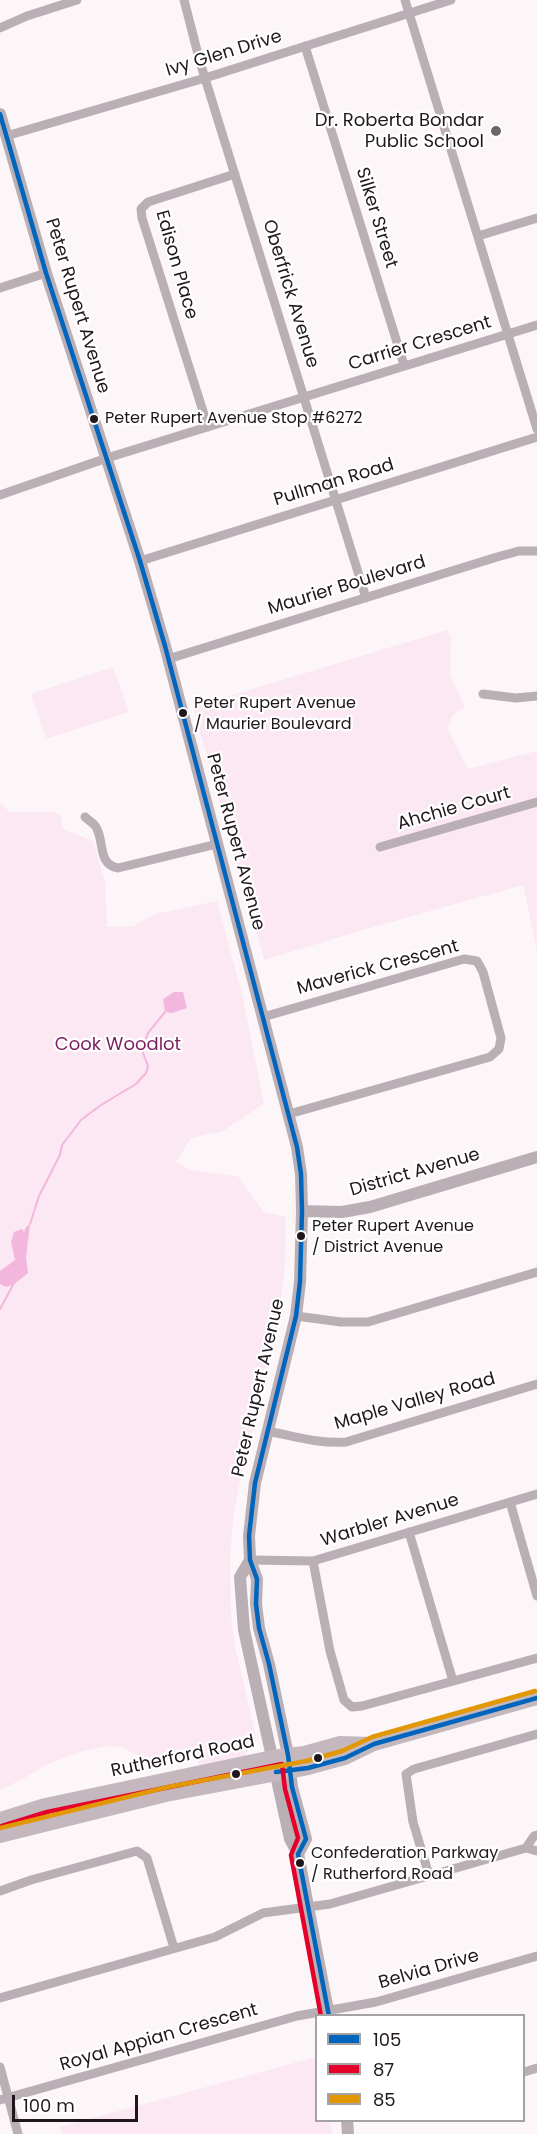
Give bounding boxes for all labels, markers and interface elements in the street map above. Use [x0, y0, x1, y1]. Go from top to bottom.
street label: Ivy Glen Drive [163, 26, 285, 82]
place label: Dr. Roberta Bondar Public School [315, 110, 484, 152]
marker: Dr. Roberta Bondar Public School [489, 124, 503, 138]
street label: Silker Street [350, 165, 402, 271]
street label: Edison Place [150, 208, 202, 322]
street label: Peter Rupert Avenue [40, 216, 114, 396]
street label: Oberfrick Avenue [257, 217, 323, 371]
street label: Carrier Crescent [346, 312, 494, 376]
place label: Peter Rupert Avenue Stop #6272 [105, 409, 363, 429]
marker: Peter Rupert Avenue Stop #6272 [88, 413, 100, 425]
street label: Pullman Road [271, 454, 397, 512]
street label: Maurier Boulevard [266, 552, 428, 620]
place label: Peter Rupert Avenue / Maurier Boulevard [194, 694, 356, 732]
marker: Peter Rupert Avenue / Maurier Boulevard [177, 707, 189, 719]
street label: Peter Rupert Avenue [201, 751, 269, 933]
street label: Ahchie Court [395, 783, 513, 835]
street label: Maverick Crescent [295, 936, 461, 1000]
park label: Cook Woodlot [55, 1034, 181, 1056]
street label: District Avenue [348, 1144, 482, 1202]
place label: Peter Rupert Avenue / District Avenue [312, 1217, 474, 1255]
marker: Peter Rupert Avenue / District Avenue [295, 1230, 307, 1242]
street label: Peter Rupert Avenue [228, 1297, 290, 1479]
street label: Maple Valley Road [332, 1369, 498, 1435]
street label: Warbler Avenue [318, 1490, 462, 1552]
street label: Rutherford Road [109, 1731, 257, 1783]
unlabelled marker [312, 1752, 324, 1764]
unlabelled marker [230, 1768, 242, 1780]
place label: Confederation Parkway / Rutherford Road [311, 1844, 498, 1882]
marker: Confederation Parkway / Rutherford Road [294, 1857, 306, 1869]
street label: Belvia Drive [376, 1945, 482, 1995]
street label: Royal Appian Crescent [58, 1999, 260, 2077]
legend [315, 2014, 525, 2122]
text: 105 [373, 2027, 401, 2052]
text: 87 [373, 2057, 394, 2082]
scale bar [15, 2083, 141, 2121]
text: 85 [373, 2087, 396, 2112]
text: 100 m [23, 2093, 75, 2118]

